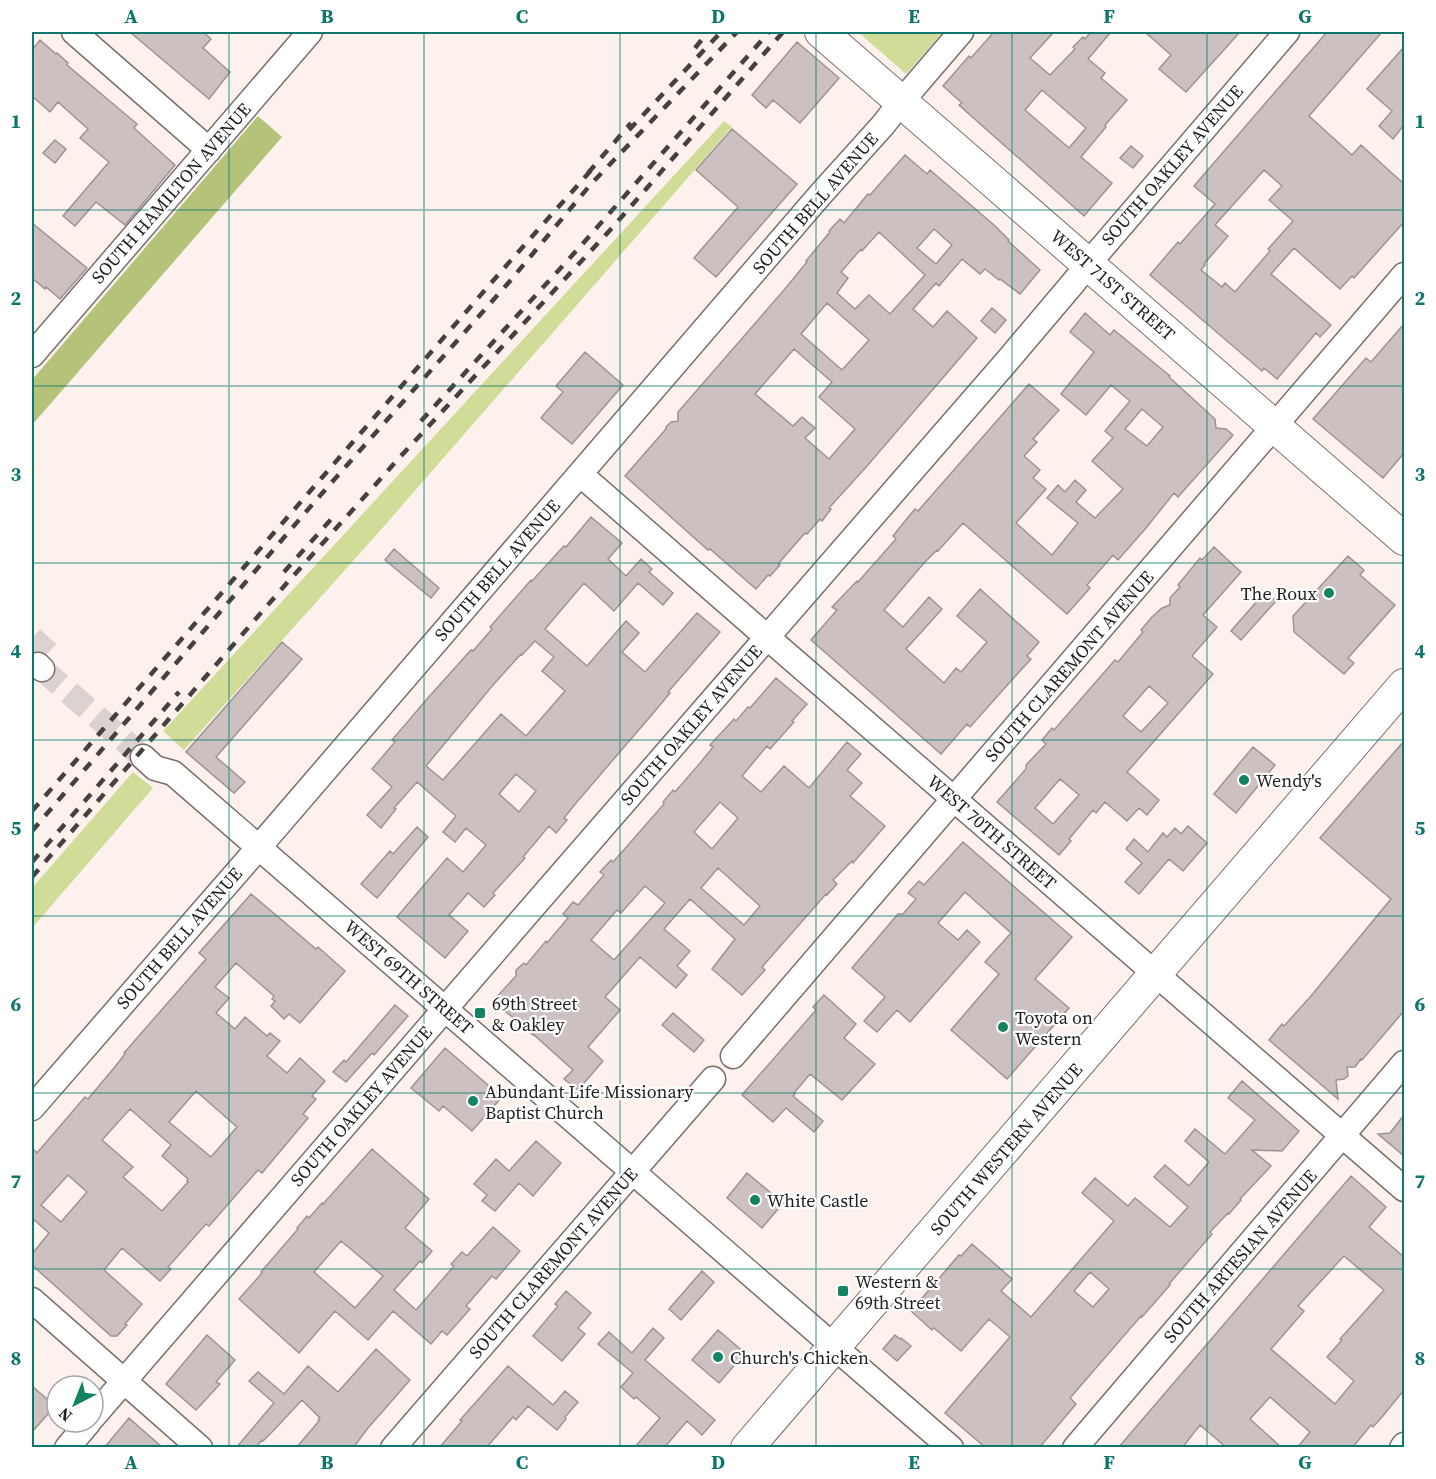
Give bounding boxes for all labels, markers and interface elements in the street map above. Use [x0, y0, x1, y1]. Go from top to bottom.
text: A [124, 2, 138, 30]
text: B [320, 2, 334, 30]
text: C [516, 2, 528, 30]
text: D [711, 2, 725, 30]
text: E [908, 2, 920, 30]
text: F [1103, 2, 1115, 30]
text: G [1298, 2, 1312, 30]
street label: SOUTH OAKLEY AVENUE [1095, 79, 1249, 251]
street label: SOUTH HAMILTON AVENUE [86, 97, 257, 289]
text: 1 [11, 107, 21, 135]
text: 1 [1415, 107, 1425, 135]
street label: SOUTH BELL AVENUE [746, 127, 884, 279]
street label: WEST 71ST STREET [1045, 224, 1181, 346]
text: 2 [11, 284, 22, 312]
text: 2 [1415, 284, 1426, 312]
text: 3 [11, 460, 22, 488]
text: 3 [1415, 460, 1426, 488]
street label: SOUTH BELL AVENUE [428, 494, 566, 646]
street label: SOUTH CLAREMONT AVENUE [979, 565, 1159, 767]
place label: The Roux [1241, 581, 1318, 606]
marker: The Roux [1322, 586, 1336, 600]
text: 4 [11, 637, 22, 665]
text: 4 [1415, 637, 1426, 665]
street label: SOUTH OAKLEY AVENUE [614, 639, 768, 811]
place label: Wendy's [1256, 768, 1322, 793]
street label: WEST 70TH STREET [922, 769, 1062, 895]
marker: Wendy's [1237, 773, 1251, 787]
text: 5 [11, 814, 22, 842]
text: 5 [1415, 814, 1426, 842]
street label: SOUTH BELL AVENUE [110, 862, 248, 1014]
street label: WEST 69TH STREET [339, 914, 479, 1040]
text: 6 [11, 990, 22, 1018]
text: 6 [1415, 990, 1426, 1018]
place label: 69th Street & Oakley [492, 991, 578, 1037]
place label: Toyota on Western [1015, 1005, 1093, 1051]
marker: 69th Street & Oakley [473, 1006, 487, 1020]
street label: SOUTH OAKLEY AVENUE [284, 1020, 438, 1192]
marker: Toyota on Western [996, 1020, 1010, 1034]
street label: SOUTH WESTERN AVENUE [924, 1057, 1088, 1240]
place label: Abundant Life Missionary Baptist Church [485, 1079, 694, 1125]
marker: Abundant Life Missionary Baptist Church [466, 1094, 480, 1108]
street label: SOUTH CLAREMONT AVENUE [463, 1162, 643, 1364]
street label: SOUTH ARTESIAN AVENUE [1158, 1164, 1323, 1348]
text: 7 [11, 1167, 22, 1195]
text: 7 [1415, 1167, 1426, 1195]
place label: White Castle [767, 1188, 868, 1213]
marker: White Castle [748, 1193, 762, 1207]
place label: Western & 69th Street [855, 1269, 941, 1315]
marker: Western & 69th Street [836, 1284, 850, 1298]
text: 8 [11, 1344, 21, 1372]
text: 8 [1415, 1344, 1425, 1372]
place label: Church's Chicken [730, 1345, 869, 1370]
marker: Church's Chicken [711, 1350, 725, 1364]
north arrow [45, 1374, 105, 1434]
text: N [53, 1403, 77, 1427]
text: A [124, 1448, 138, 1476]
text: B [320, 1448, 334, 1476]
text: C [516, 1448, 528, 1476]
text: D [711, 1448, 725, 1476]
text: E [908, 1448, 920, 1476]
text: F [1103, 1448, 1115, 1476]
text: G [1298, 1448, 1312, 1476]

